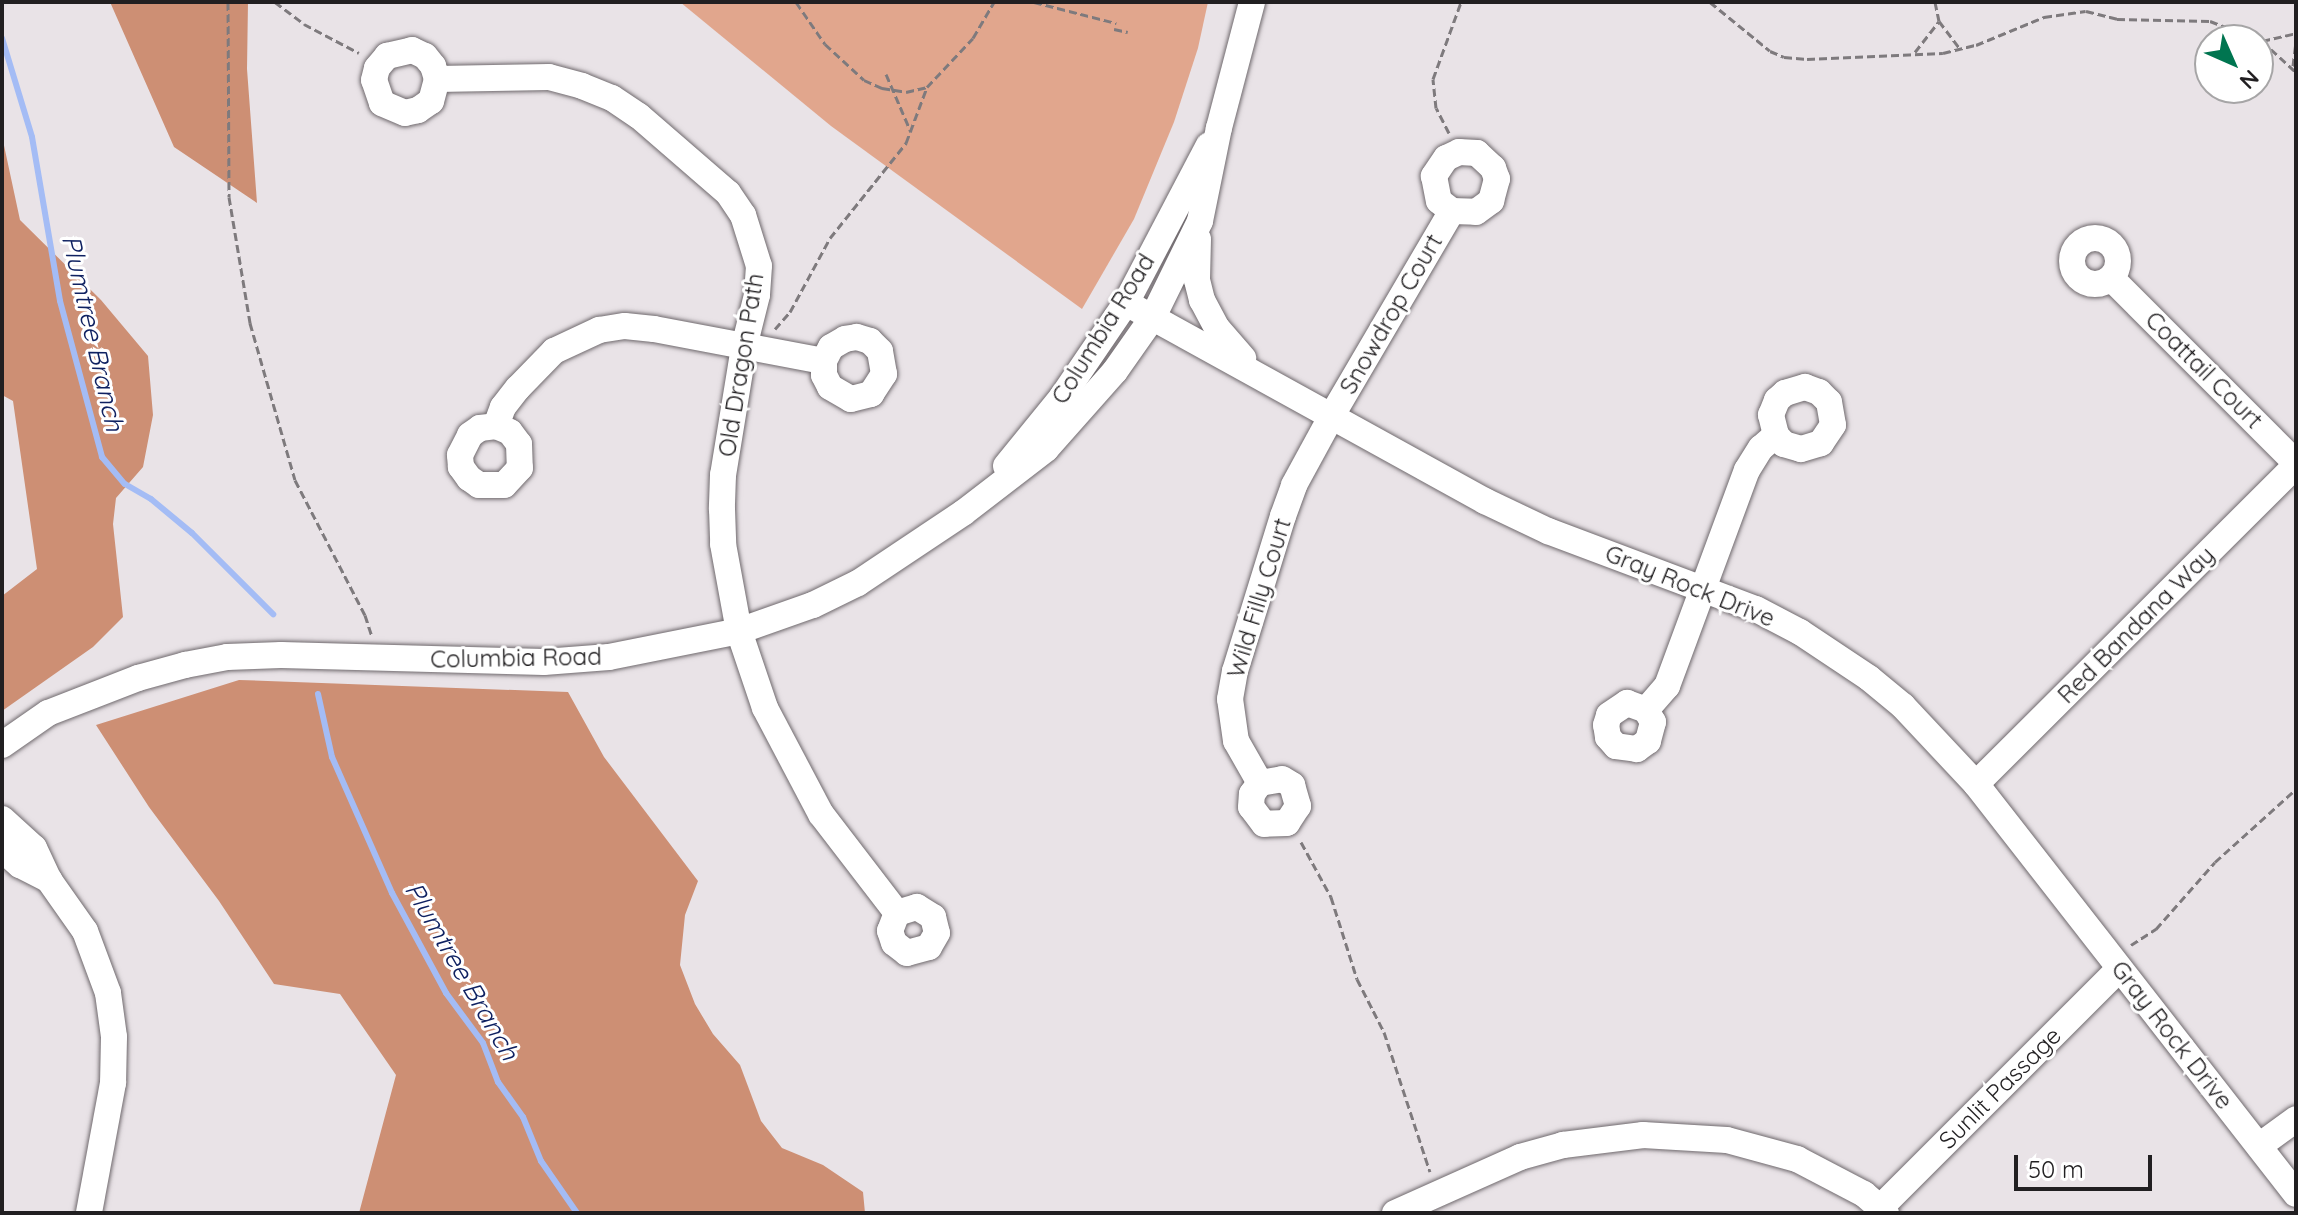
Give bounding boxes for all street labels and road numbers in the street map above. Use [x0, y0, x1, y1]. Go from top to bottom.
street label: Snowdrop Court [1334, 229, 1448, 399]
street label: Columbia Road [1045, 249, 1161, 409]
street label: Old Dragon Path [712, 271, 770, 459]
street label: Coattail Court [2139, 305, 2269, 435]
street label: Wild Filly Court [1221, 515, 1297, 681]
street label: Gray Rock Drive [1601, 539, 1779, 633]
street label: Red Bandana Way [2052, 541, 2220, 709]
street label: Columbia Road [430, 642, 602, 674]
street label: Gray Rock Drive [2105, 955, 2239, 1115]
street label: Sunlit Passage [1933, 1021, 2067, 1155]

